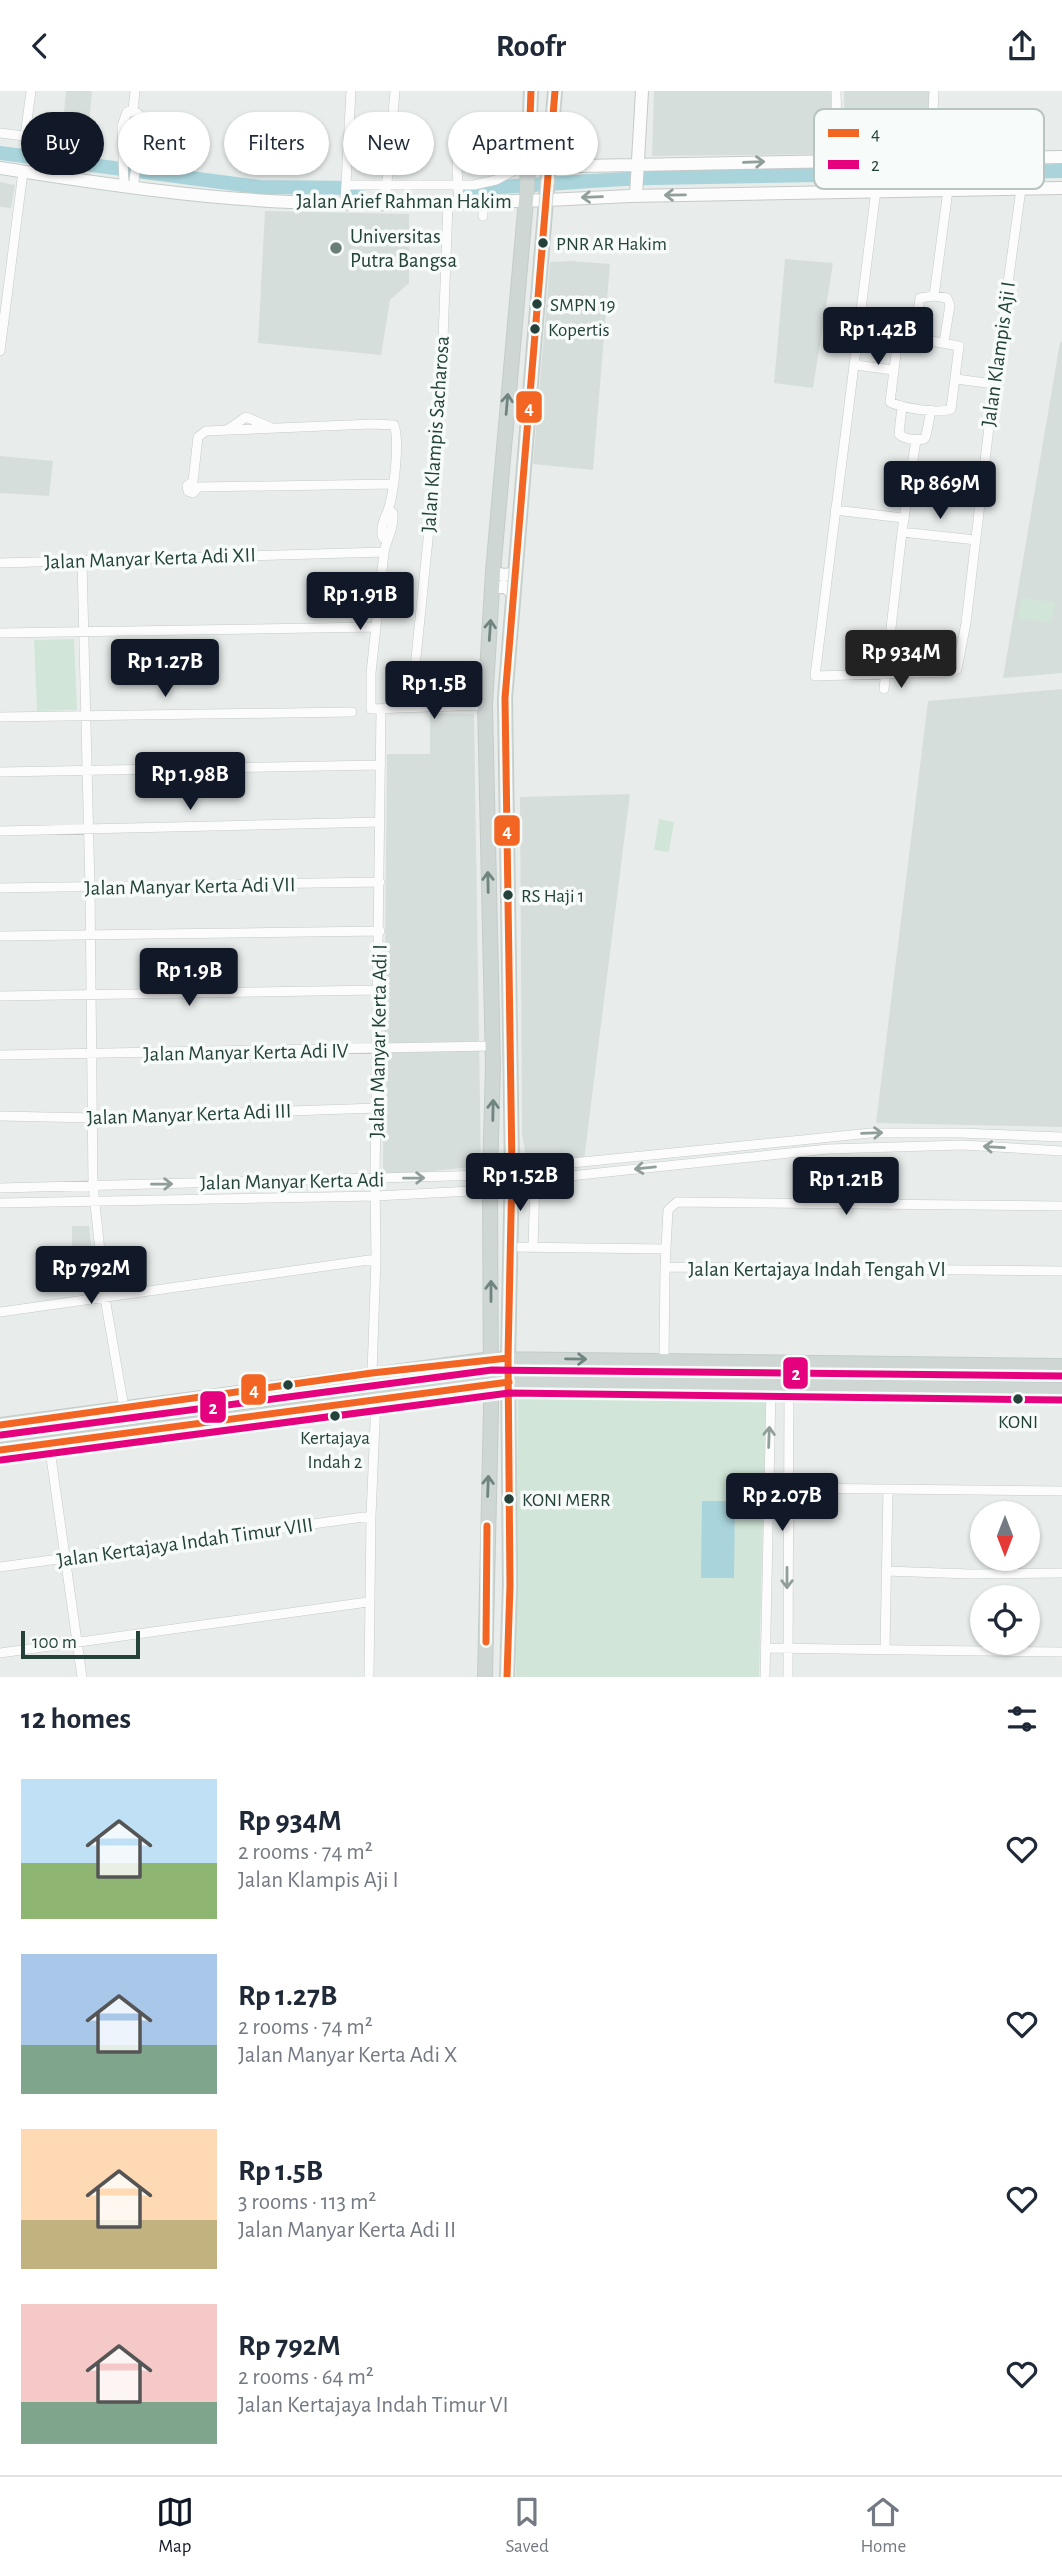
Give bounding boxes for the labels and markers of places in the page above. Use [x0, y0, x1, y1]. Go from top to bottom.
place label: Universitas Putra Bangsa [350, 226, 457, 271]
place label: PNR AR Hakim [556, 235, 667, 254]
marker: PNR AR Hakim [536, 236, 550, 250]
marker: Universitas Putra Bangsa [328, 240, 344, 256]
place label: SMPN 19 [550, 296, 615, 315]
marker: SMPN 19 [530, 297, 544, 311]
pin: Rp 1.42B [806, 307, 950, 367]
place label: Kopertis [548, 321, 610, 340]
marker: Kopertis [528, 322, 542, 336]
pin: Rp 869M [875, 461, 1005, 521]
pin: Rp 1.91B [288, 573, 432, 632]
pin: Rp 934M [836, 631, 966, 690]
pin: Rp 1.27B [93, 639, 237, 699]
pin: Rp 1.5B [369, 661, 499, 721]
pin: Rp 1.98B [118, 753, 262, 812]
place label: RS Haji 1 [521, 887, 584, 906]
marker: RS Haji 1 [501, 888, 515, 902]
pin: Rp 1.9B [124, 949, 254, 1008]
pin: Rp 1.52B [448, 1153, 592, 1213]
pin: Rp 1.21B [774, 1157, 918, 1217]
pin: Rp 792M [26, 1247, 156, 1306]
unlabelled marker [281, 1378, 295, 1392]
marker: KONI [1011, 1392, 1025, 1406]
marker: Kertajaya Indah 2 [328, 1409, 342, 1423]
place label: KONI [998, 1413, 1038, 1432]
place label: Kertajaya Indah 2 [300, 1429, 370, 1472]
pin: Rp 2.07B [710, 1473, 854, 1533]
place label: KONI MERR [522, 1491, 610, 1510]
marker: KONI MERR [502, 1492, 516, 1506]

